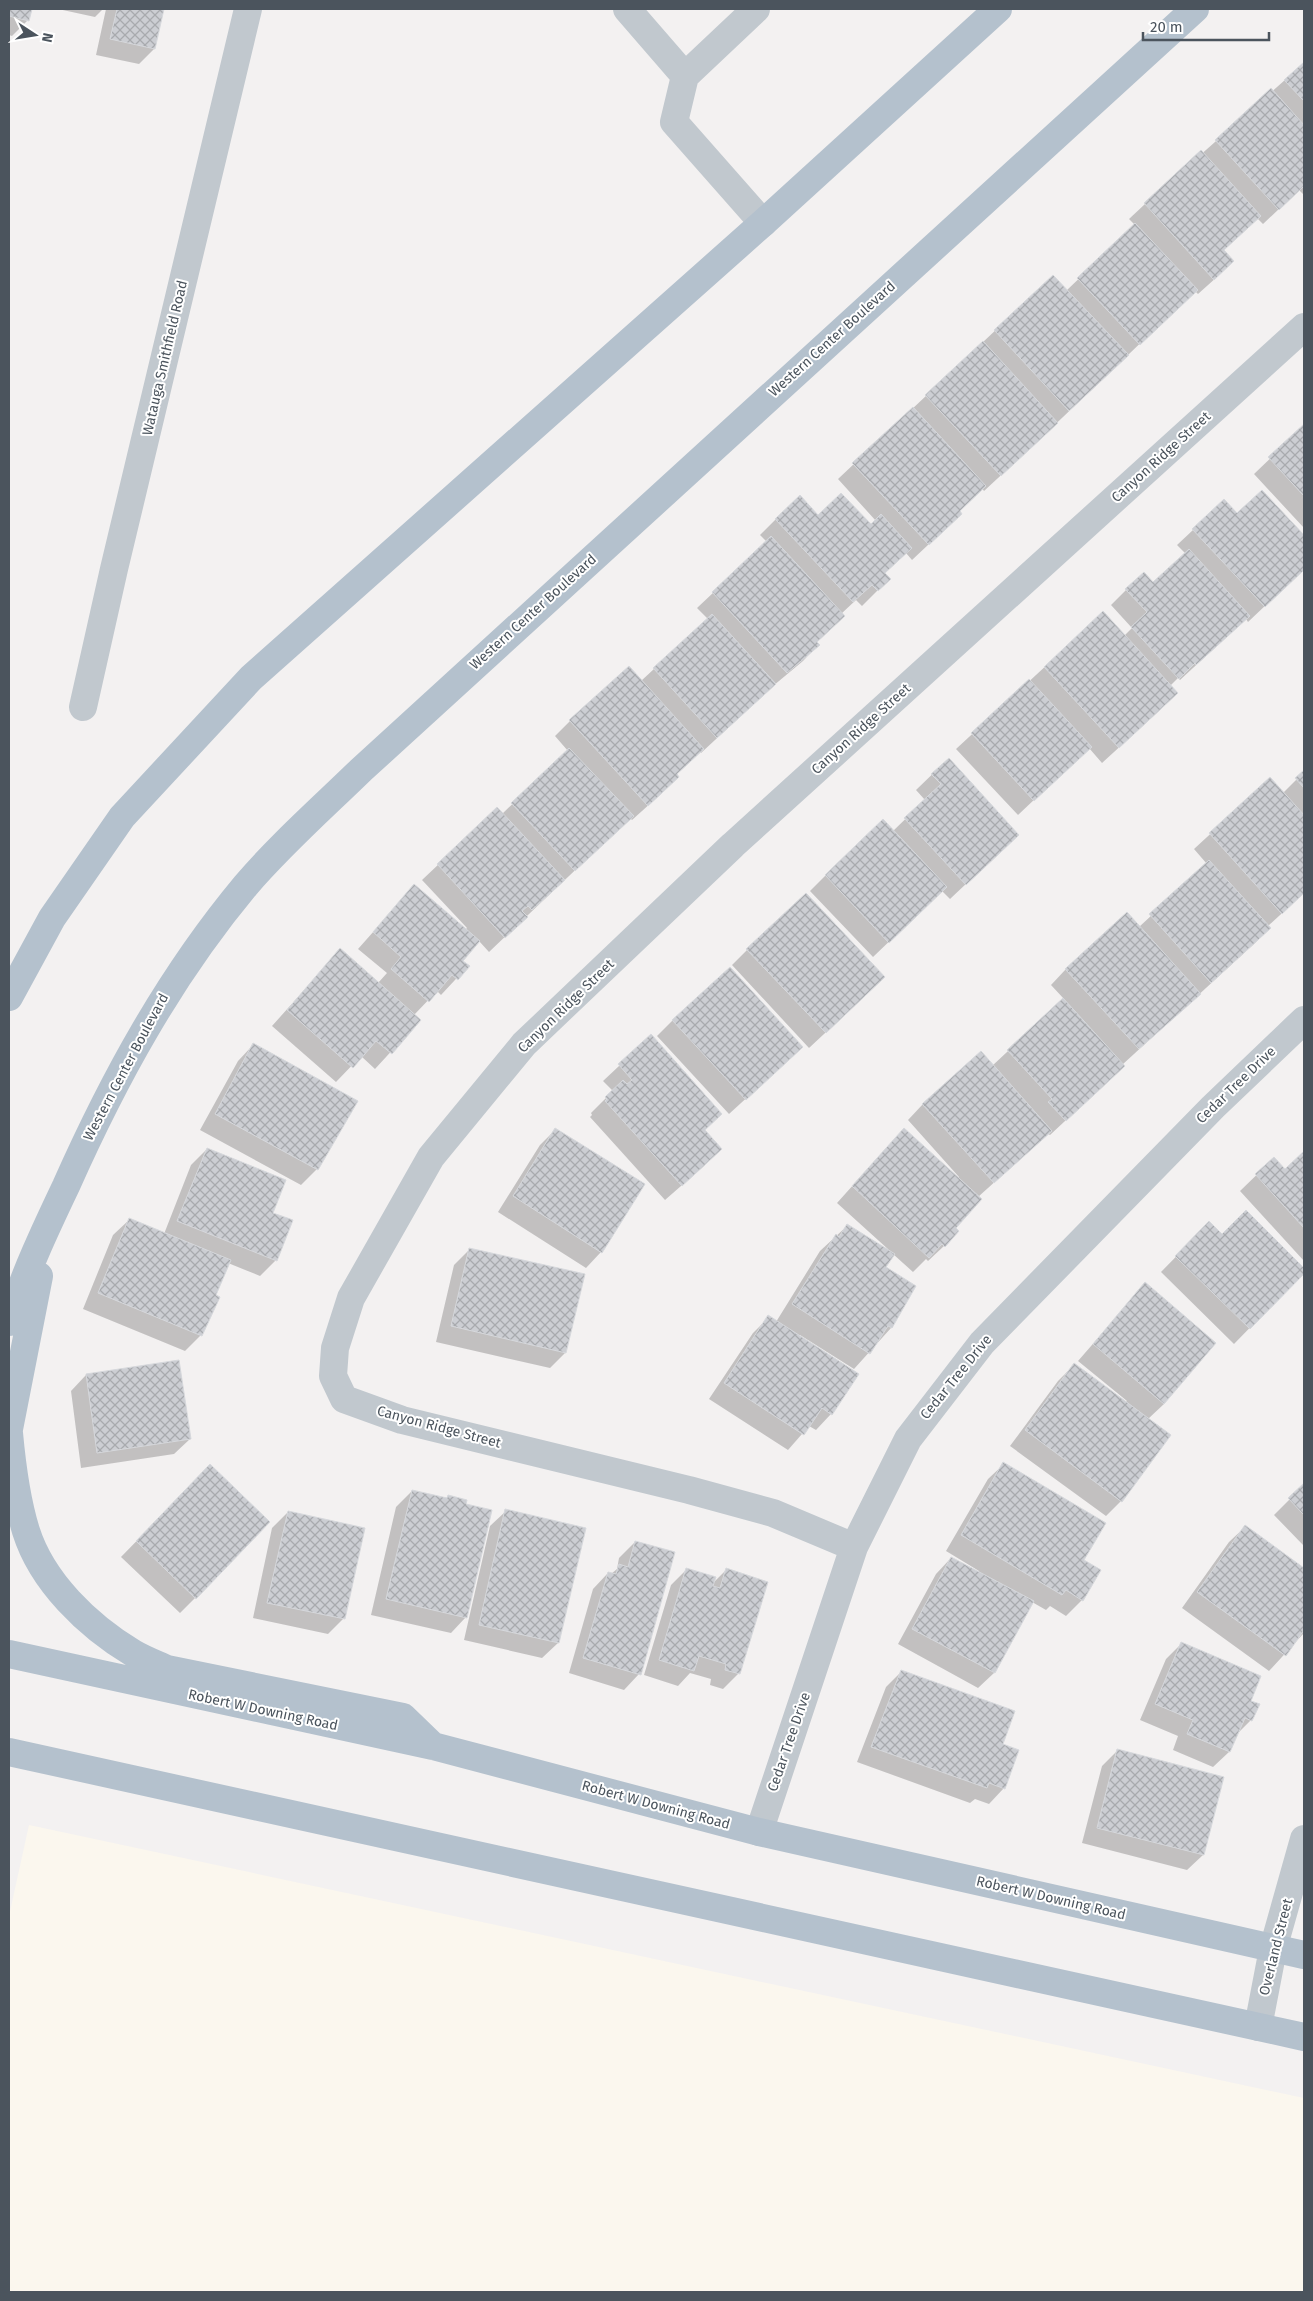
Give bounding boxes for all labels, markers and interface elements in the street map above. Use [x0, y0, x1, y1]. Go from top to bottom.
north arrow [10, 10, 60, 60]
scale bar [1143, 10, 1269, 42]
text: 20 m [1150, 18, 1183, 36]
text: N [38, 31, 57, 44]
street label: Western Center Boulevard [765, 278, 899, 400]
street label: Watauga Smithfield Road [139, 279, 191, 437]
street label: Canyon Ridge Street [1108, 407, 1215, 506]
street label: Western Center Boulevard [466, 551, 600, 673]
street label: Canyon Ridge Street [808, 679, 915, 778]
street label: Canyon Ridge Street [514, 955, 618, 1056]
street label: Western Center Boulevard [80, 990, 172, 1144]
street label: Cedar Tree Drive [1193, 1043, 1279, 1127]
street label: Cedar Tree Drive [917, 1331, 995, 1423]
street label: Canyon Ridge Street [375, 1402, 504, 1452]
street label: Robert W Downing Road [187, 1686, 339, 1734]
street label: Cedar Tree Drive [764, 1690, 814, 1794]
street label: Robert W Downing Road [580, 1777, 732, 1833]
street label: Robert W Downing Road [975, 1873, 1127, 1923]
street label: Overland Street [1256, 1896, 1297, 1997]

